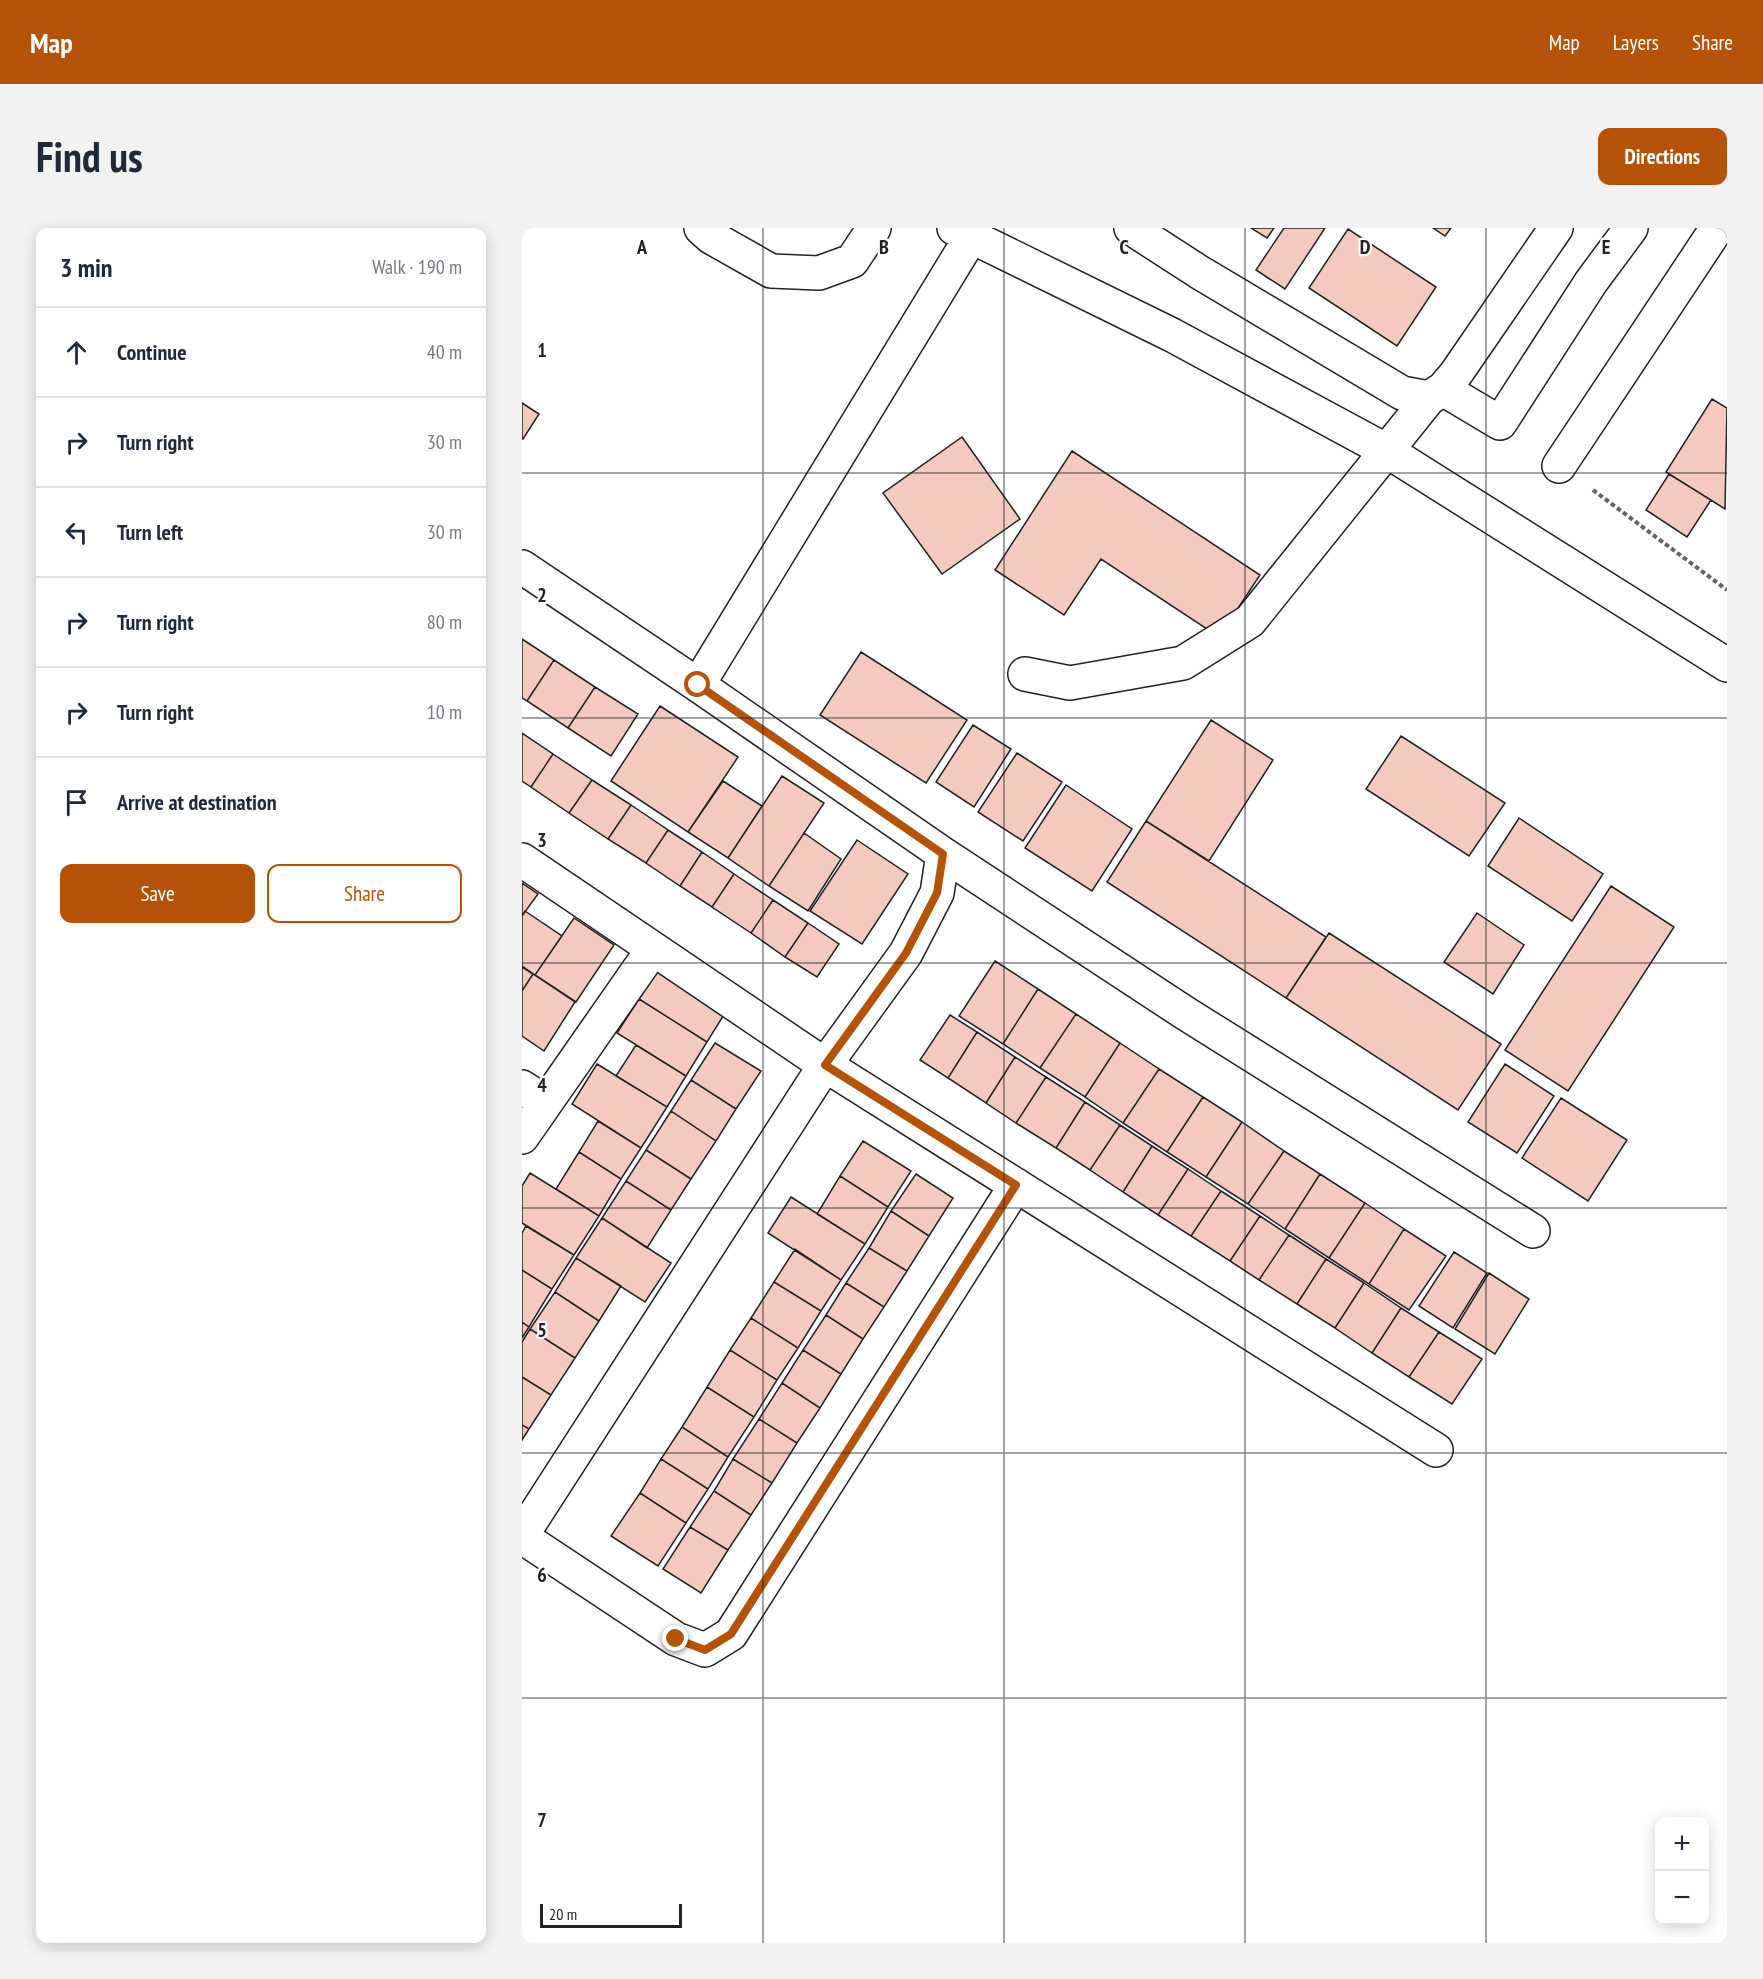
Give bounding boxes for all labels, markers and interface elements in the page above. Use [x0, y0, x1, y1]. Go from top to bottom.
text: Map [30, 24, 73, 61]
text: Map [1549, 29, 1580, 56]
text: Layers [1613, 29, 1659, 56]
text: Share [1692, 29, 1733, 56]
button: Directions [1598, 128, 1727, 185]
text: Find us [36, 129, 143, 184]
text: A [636, 234, 648, 260]
text: B [879, 234, 889, 260]
text: C [1119, 234, 1129, 260]
text: D [1360, 234, 1371, 260]
text: E [1602, 234, 1610, 260]
text: 3 min [60, 251, 113, 284]
text: Walk · 190 m [372, 254, 462, 280]
icon: ahead [60, 336, 93, 369]
text: 1 [537, 337, 547, 363]
text: Continue [117, 338, 187, 366]
text: 40 m [427, 339, 462, 365]
icon: right [60, 426, 93, 459]
text: Turn right [117, 428, 194, 456]
text: 30 m [427, 429, 462, 455]
icon: left [60, 516, 93, 549]
text: Turn left [117, 518, 183, 546]
text: 30 m [427, 519, 462, 545]
text: 2 [537, 582, 547, 608]
icon: right [60, 606, 93, 639]
text: Turn right [117, 608, 194, 636]
text: 80 m [427, 609, 462, 635]
route start [684, 671, 710, 697]
icon: right [60, 696, 93, 729]
text: Turn right [117, 698, 194, 726]
text: 10 m [427, 699, 462, 725]
icon: arrive [60, 786, 93, 819]
text: Arrive at destination [117, 788, 277, 816]
text: 3 [537, 827, 547, 853]
button: Save [60, 864, 255, 923]
button: Share [267, 864, 462, 923]
text: 4 [537, 1072, 547, 1098]
text: 5 [537, 1317, 547, 1343]
text: 6 [537, 1562, 547, 1588]
route end [662, 1625, 688, 1651]
text: 7 [537, 1807, 547, 1833]
map controls [1655, 1817, 1709, 1925]
button: + [1655, 1817, 1709, 1871]
button: − [1655, 1871, 1709, 1925]
scale bar [540, 1901, 682, 1928]
text: 20 m [549, 1904, 577, 1924]

